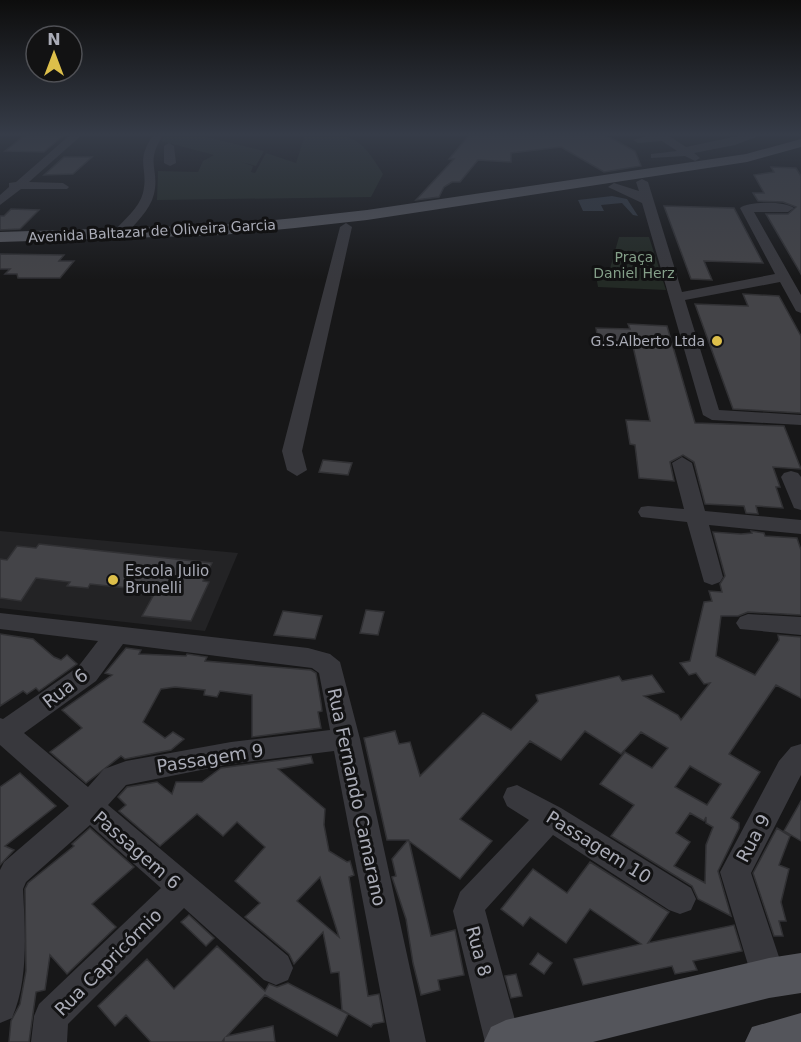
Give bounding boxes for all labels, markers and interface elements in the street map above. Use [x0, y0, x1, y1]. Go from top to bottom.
north arrow [24, 24, 84, 84]
text: N [47, 30, 61, 49]
street label: Avenida Baltazar de Oliveira Garcia [28, 217, 276, 245]
park label: Praça Daniel Herz [593, 249, 675, 281]
place label: G.S.Alberto Ltda [590, 333, 705, 349]
marker: G.S.Alberto Ltda [710, 334, 724, 348]
place label: Escola Julio Brunelli [125, 562, 209, 597]
marker: Escola Julio Brunelli [106, 573, 120, 587]
street label: Rua 6 [38, 664, 92, 712]
street label: Rua Fernando Camarano [324, 686, 390, 908]
street label: Passagem 9 [155, 739, 265, 777]
street label: Passagem 10 [543, 806, 655, 888]
street label: Passagem 6 [89, 807, 185, 893]
street label: Rua 9 [732, 810, 774, 866]
street label: Rua Capricórnio [50, 904, 166, 1020]
street label: Rua 8 [462, 924, 496, 978]

